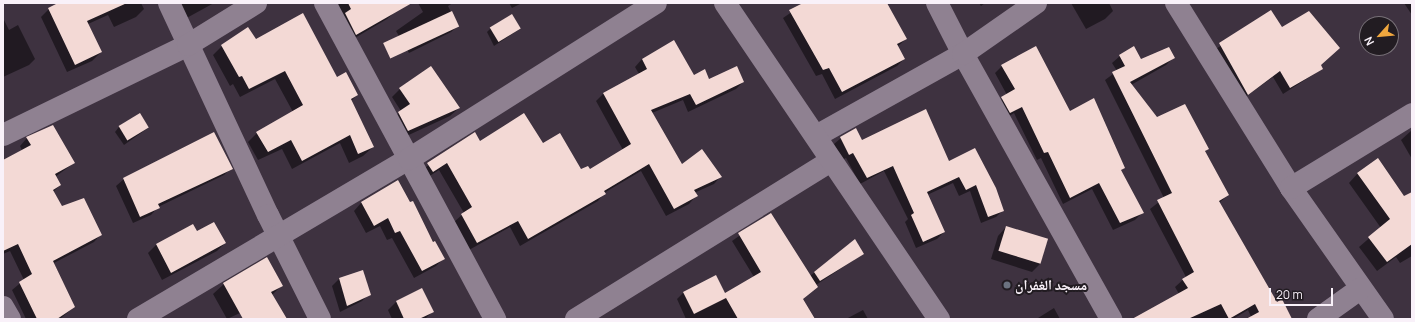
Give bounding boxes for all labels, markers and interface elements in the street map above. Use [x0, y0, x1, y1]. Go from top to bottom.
north arrow [1359, 16, 1399, 56]
text: N [1360, 34, 1377, 48]
place label: مسجد الغفران [1015, 277, 1087, 293]
marker: مسجد الغفران [1002, 280, 1012, 290]
scale bar [1271, 280, 1335, 306]
text: 20 m [1276, 286, 1303, 303]

